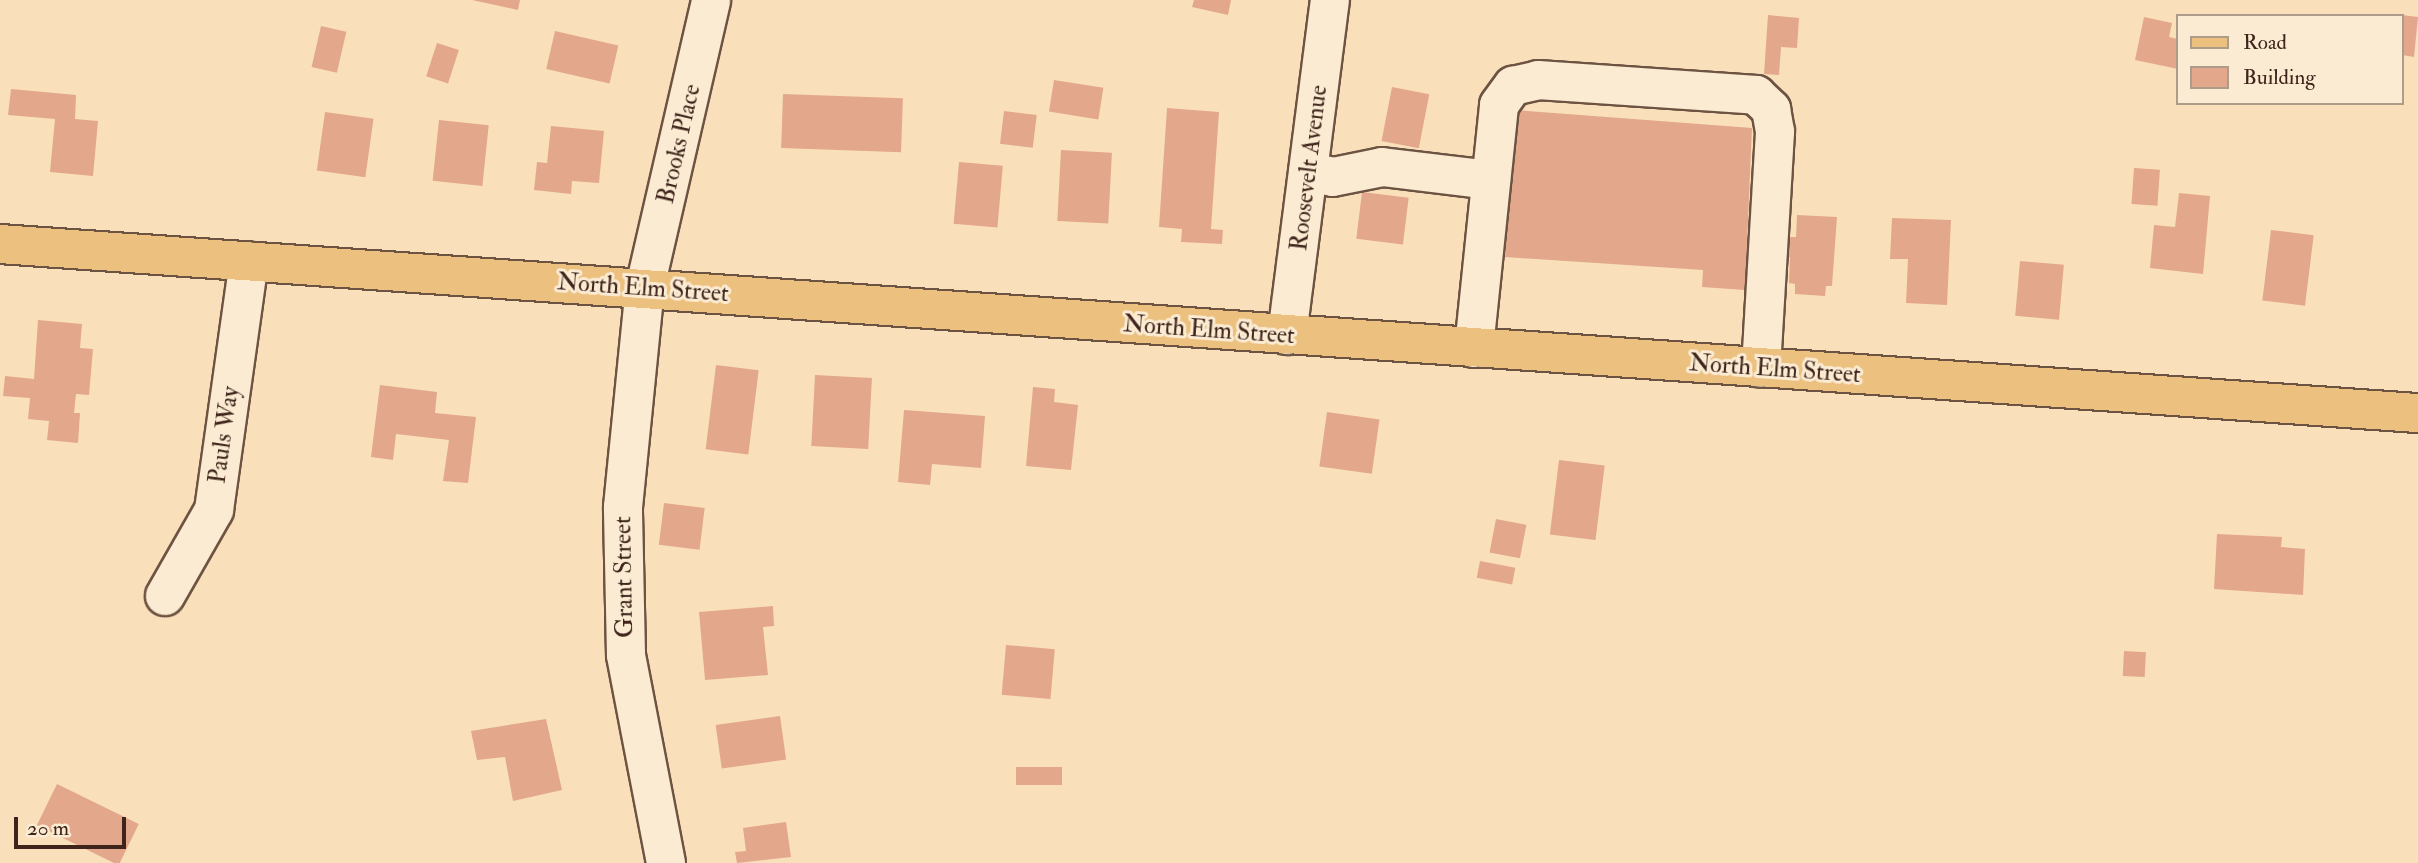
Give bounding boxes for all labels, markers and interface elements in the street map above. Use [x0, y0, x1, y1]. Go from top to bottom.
legend [2176, 14, 2404, 105]
text: Road [2243, 29, 2287, 56]
text: Building [2243, 64, 2316, 91]
street label: Brooks Place [651, 81, 707, 207]
street label: Roosevelt Avenue [1285, 83, 1333, 253]
street label: North Elm Street [556, 268, 730, 308]
street label: North Elm Street [1122, 310, 1296, 350]
street label: North Elm Street [1688, 349, 1862, 389]
street label: Pauls Way [203, 385, 245, 485]
street label: Grant Street [609, 516, 639, 638]
scale bar [18, 804, 130, 848]
text: 20 m [27, 815, 69, 842]

